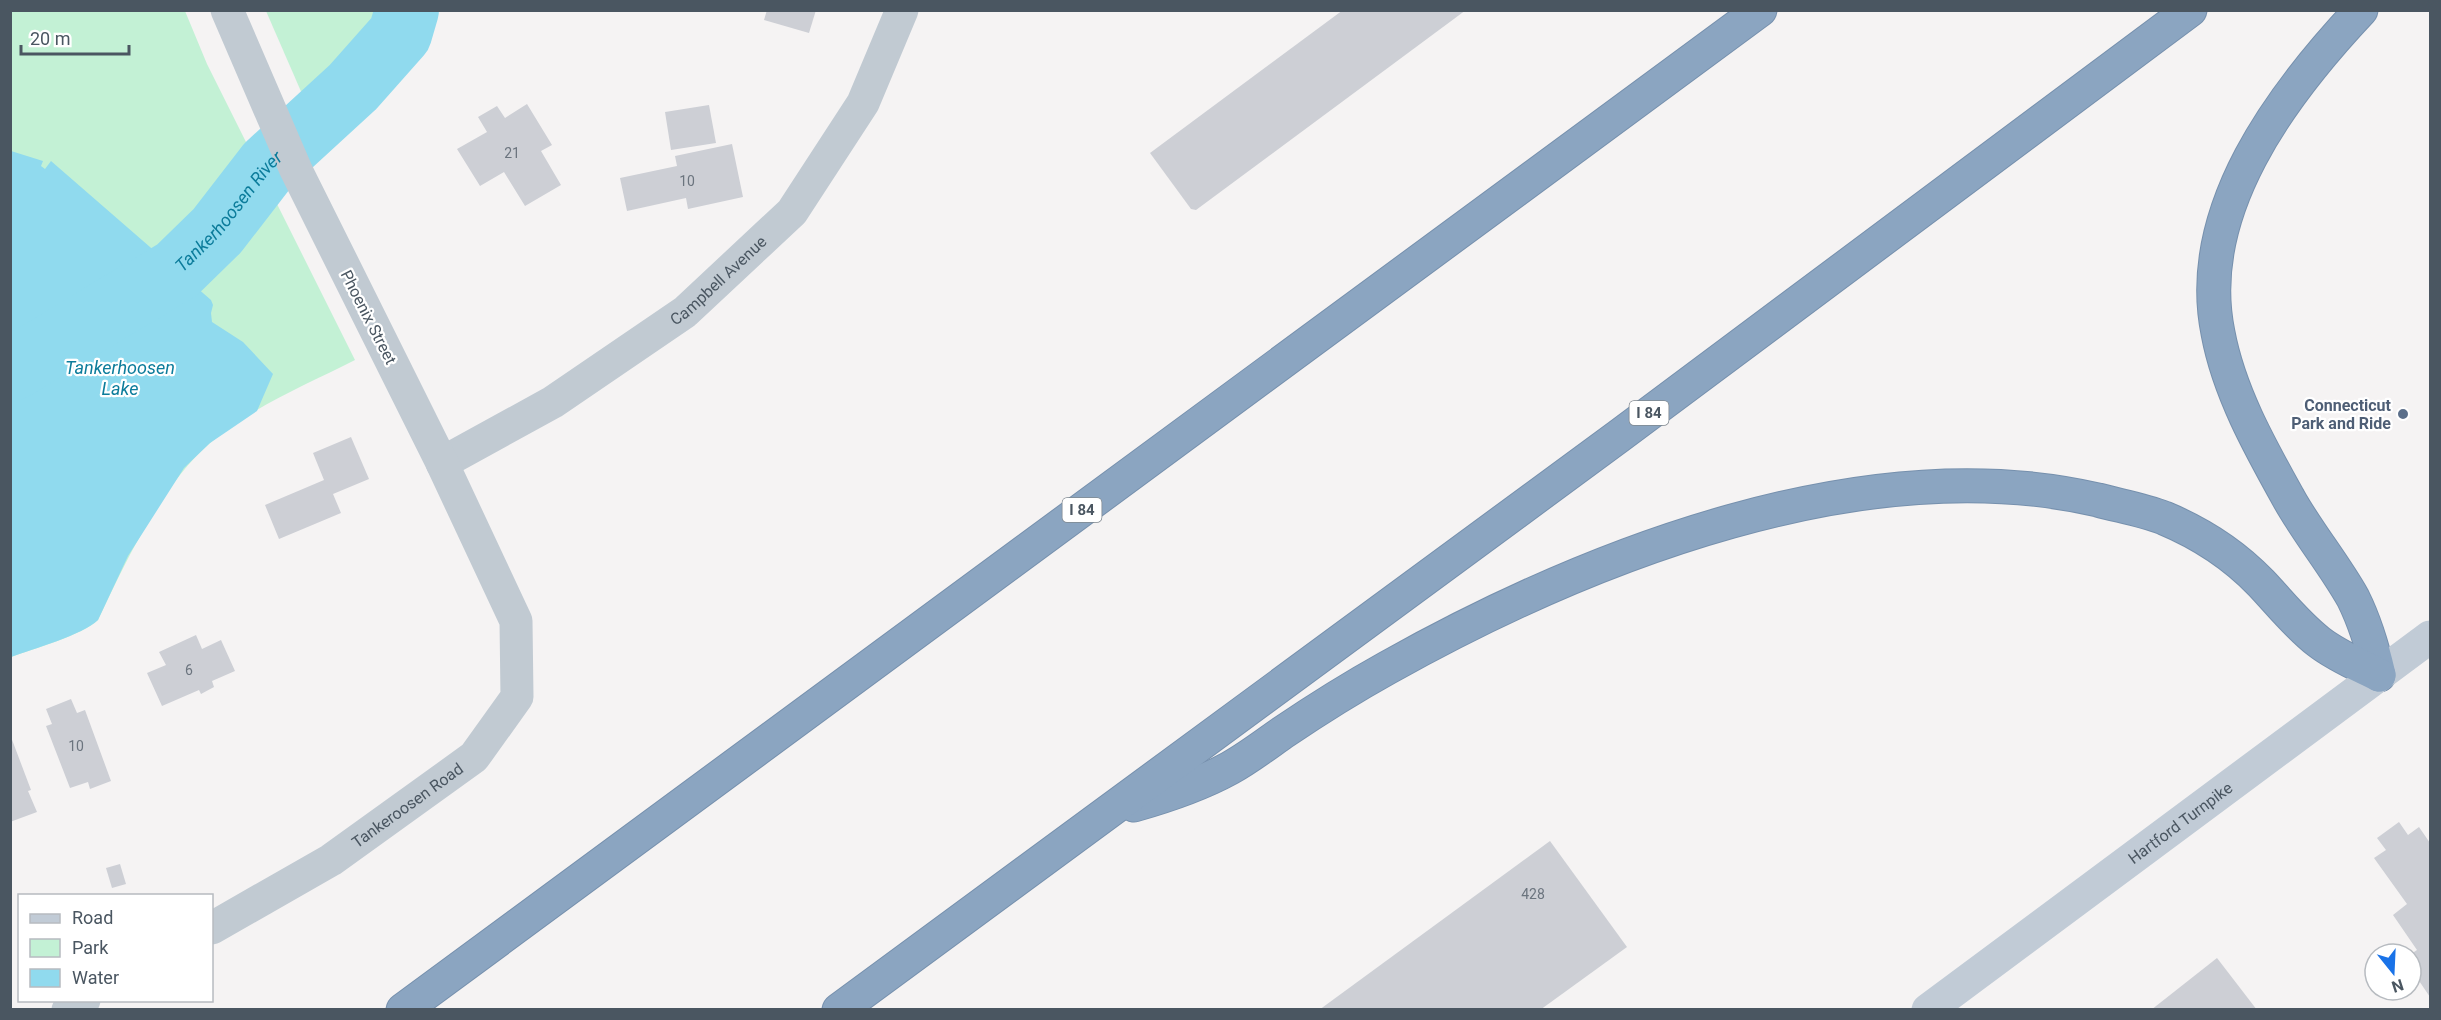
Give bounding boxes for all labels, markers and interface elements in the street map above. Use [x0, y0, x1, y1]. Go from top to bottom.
scale bar [21, 18, 129, 56]
text: 20 m [30, 28, 70, 49]
house number: 21 [504, 145, 520, 161]
water label: Tankerhoosen River [171, 146, 287, 276]
house number: 10 [679, 173, 695, 189]
street label: Campbell Avenue [666, 232, 770, 329]
street label: Phoenix Street [337, 267, 400, 368]
water label: Tankerhoosen Lake [65, 357, 175, 399]
place label: Connecticut Park and Ride [2291, 396, 2392, 433]
road number: I 84 [1630, 401, 1668, 425]
marker: Connecticut Park and Ride [2396, 407, 2410, 421]
road number: I 84 [1062, 498, 1102, 522]
house number: 6 [185, 662, 193, 678]
house number: 10 [68, 738, 84, 754]
street label: Tankeroosen Road [348, 759, 467, 852]
street label: Hartford Turnpike [2124, 778, 2236, 868]
house number: 428 [1521, 886, 1545, 902]
legend [18, 894, 213, 1002]
text: Road [72, 907, 113, 928]
text: Park [72, 937, 109, 958]
north arrow [2363, 942, 2423, 1002]
text: Water [72, 967, 119, 988]
text: N [2389, 975, 2406, 997]

